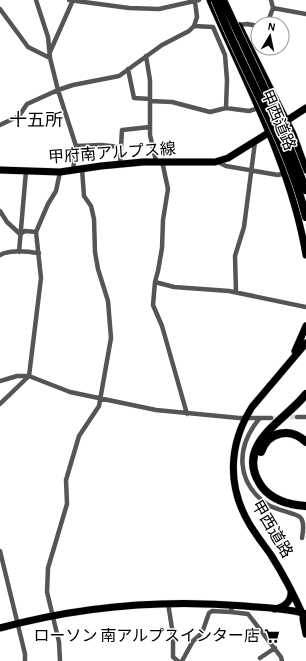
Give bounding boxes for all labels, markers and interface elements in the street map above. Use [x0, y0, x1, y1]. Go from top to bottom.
north arrow [250, 16, 290, 56]
text: N [267, 21, 276, 33]
street label: 甲西道路 [258, 87, 299, 153]
district label: 十五所 [9, 111, 63, 130]
street label: 甲府南アルプス線 [48, 140, 176, 165]
street label: 甲西道路 [249, 497, 296, 561]
place label: ローソン 南アルプスインター店 [34, 627, 260, 644]
supermarket icon: ローソン 南アルプスインター店 [263, 627, 281, 645]

